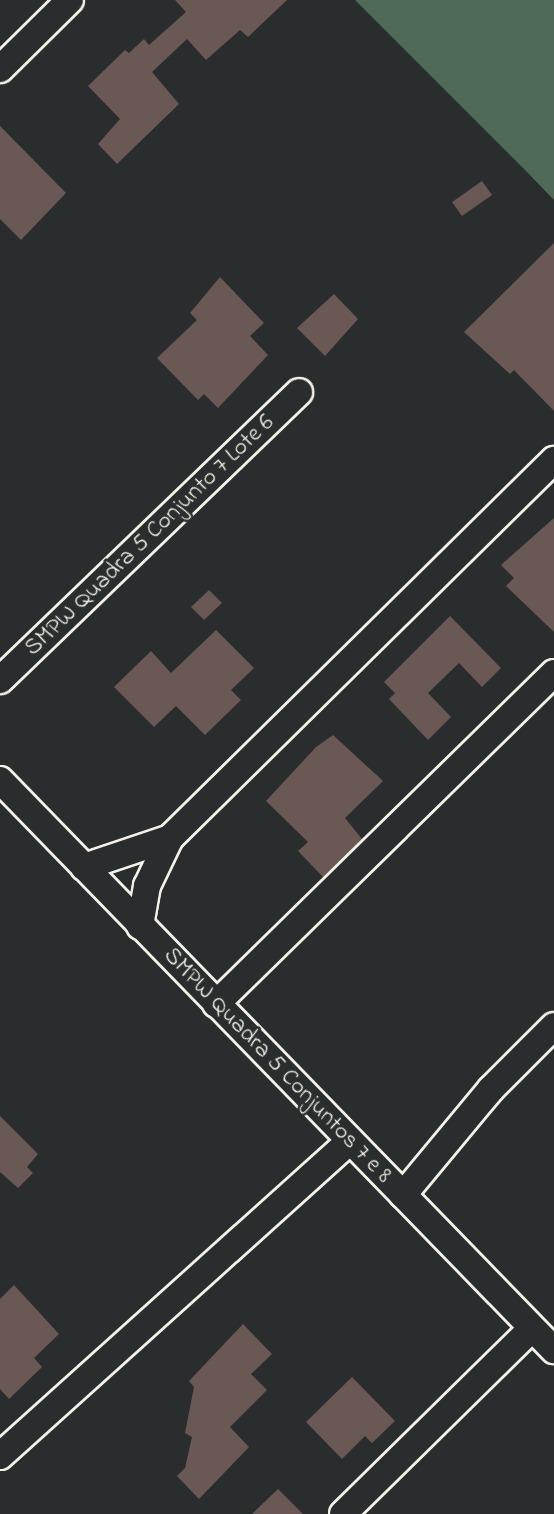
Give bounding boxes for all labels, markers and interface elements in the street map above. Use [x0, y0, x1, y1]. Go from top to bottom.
street label: SMPW Quadra 5 Conjunto 7 Lote 6 [19, 409, 281, 663]
street label: SMPW Quadra 5 Conjuntos 7 e 8 [157, 942, 397, 1190]

